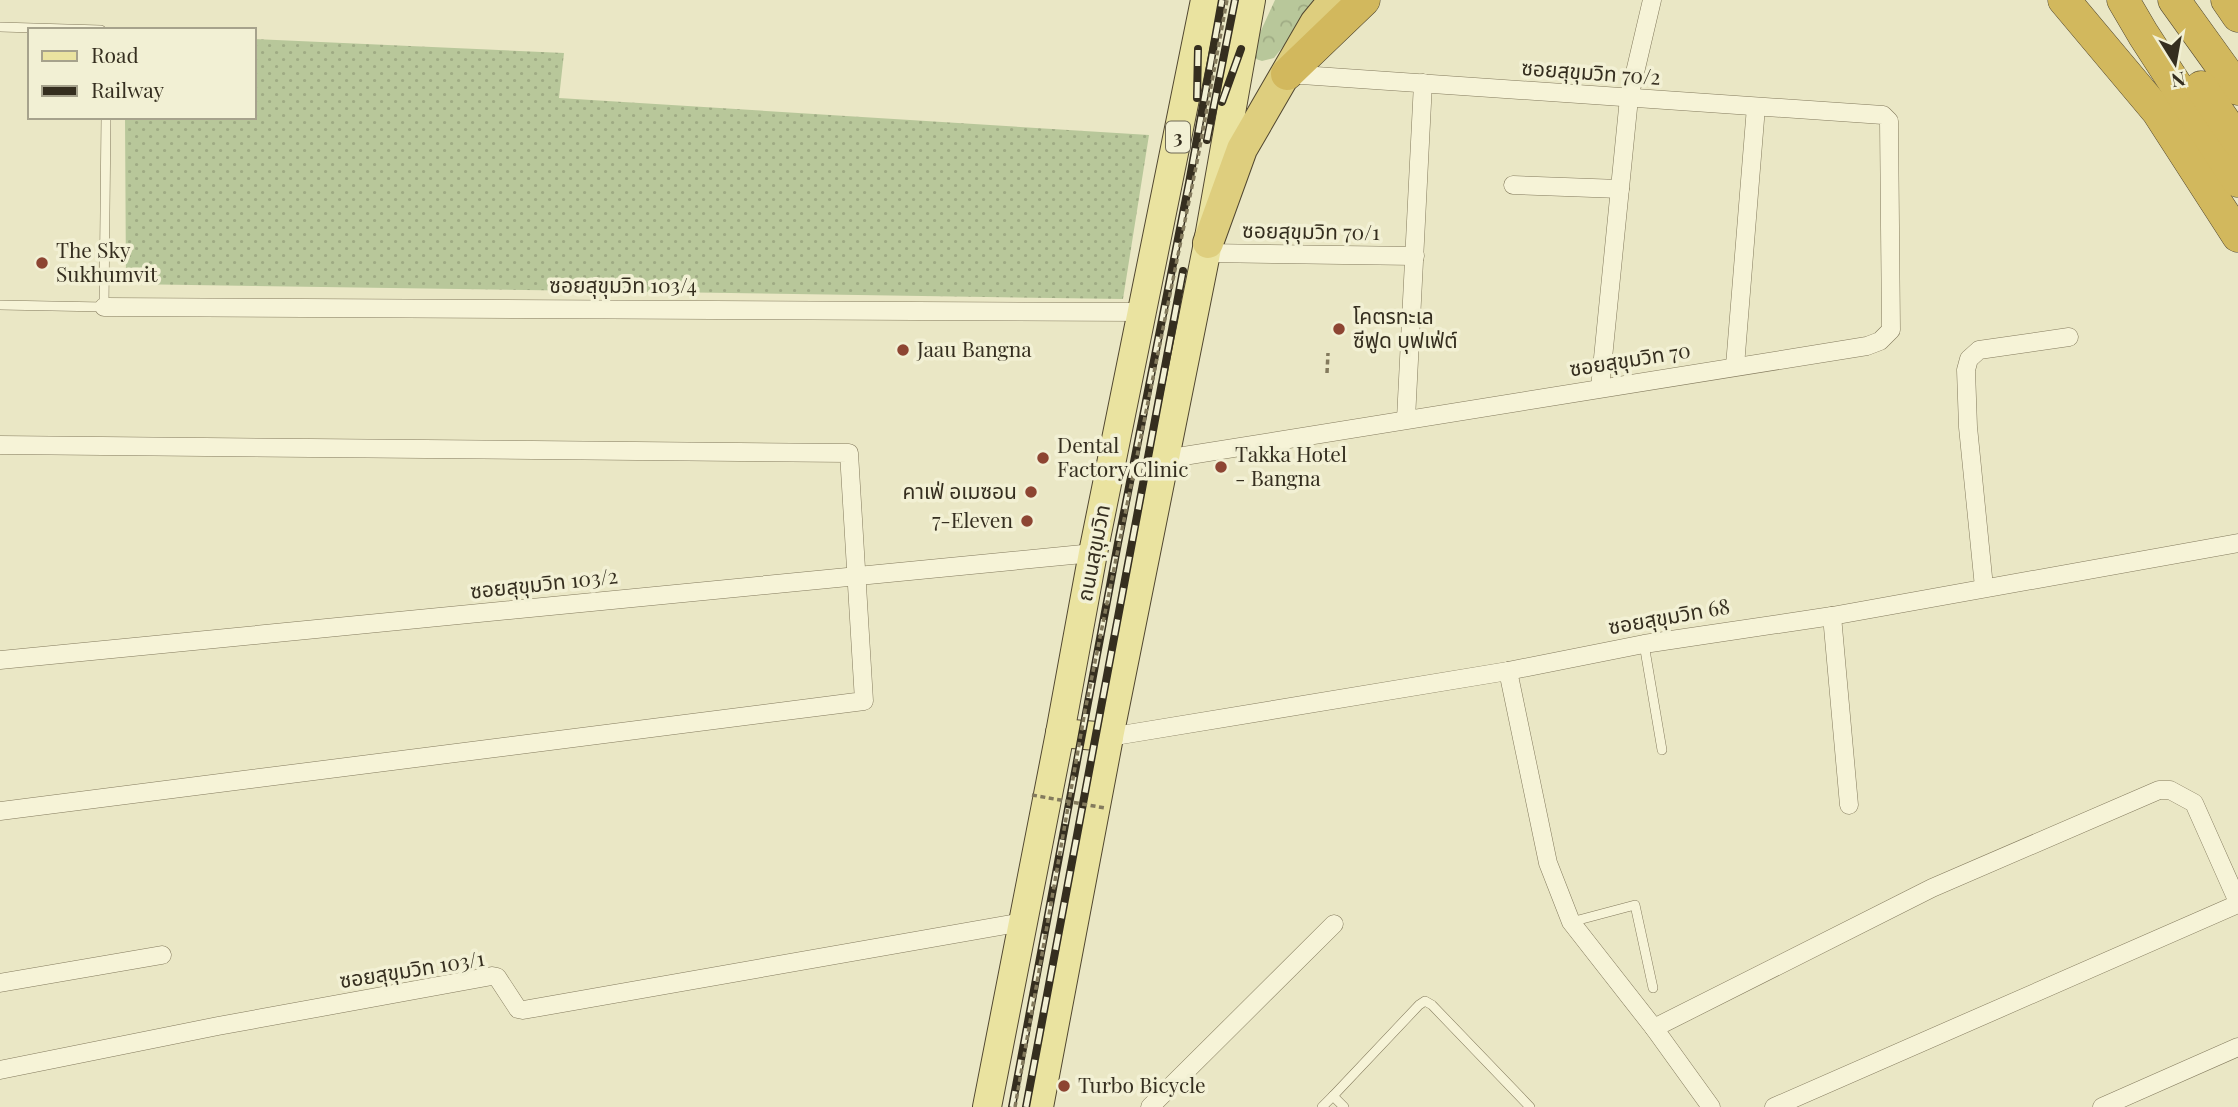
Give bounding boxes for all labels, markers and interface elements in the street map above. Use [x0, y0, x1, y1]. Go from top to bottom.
legend [28, 28, 256, 119]
north arrow [2140, 28, 2210, 98]
text: Road [91, 40, 139, 68]
street label: ซอยสุขุมวิท 70/2 [1520, 52, 1662, 91]
text: N [2169, 67, 2188, 95]
text: Railway [91, 75, 165, 103]
road number: 3 [1166, 122, 1190, 153]
street label: ซอยสุขุมวิท 70/1 [1242, 215, 1380, 246]
place label: The Sky Sukhumvit [56, 235, 158, 287]
marker: The Sky Sukhumvit [34, 255, 50, 271]
street label: ซอยสุขุมวิท 103/4 [549, 270, 697, 299]
place label: โคตรทะเล ซีฟูด บุฟเฟ่ต์ [1353, 301, 1458, 354]
marker: โคตรทะเล ซีฟูด บุฟเฟ่ต์ [1331, 321, 1347, 337]
place label: Jaau Bangna [916, 334, 1032, 362]
street label: ซอยสุขุมวิท 70 [1567, 335, 1692, 382]
marker: Jaau Bangna [895, 342, 911, 358]
place label: Dental Factory Clinic [1057, 430, 1188, 482]
place label: Takka Hotel - Bangna [1235, 439, 1347, 491]
marker: Dental Factory Clinic [1035, 450, 1051, 466]
marker: Takka Hotel - Bangna [1213, 459, 1229, 475]
place label: คาเฟ่ อเมซอน [902, 476, 1017, 504]
marker: คาเฟ่ อเมซอน [1023, 484, 1039, 500]
street label: ถนนสุขุมวิท [1069, 502, 1116, 604]
place label: 7-Eleven [932, 505, 1013, 533]
marker: 7-Eleven [1019, 513, 1035, 529]
street label: ซอยสุขุมวิท 103/2 [469, 560, 619, 605]
street label: ซอยสุขุมวิท 68 [1606, 591, 1732, 640]
street label: ซอยสุขุมวิท 103/1 [337, 943, 487, 994]
place label: Turbo Bicycle [1078, 1070, 1206, 1098]
marker: Turbo Bicycle [1056, 1078, 1072, 1094]

